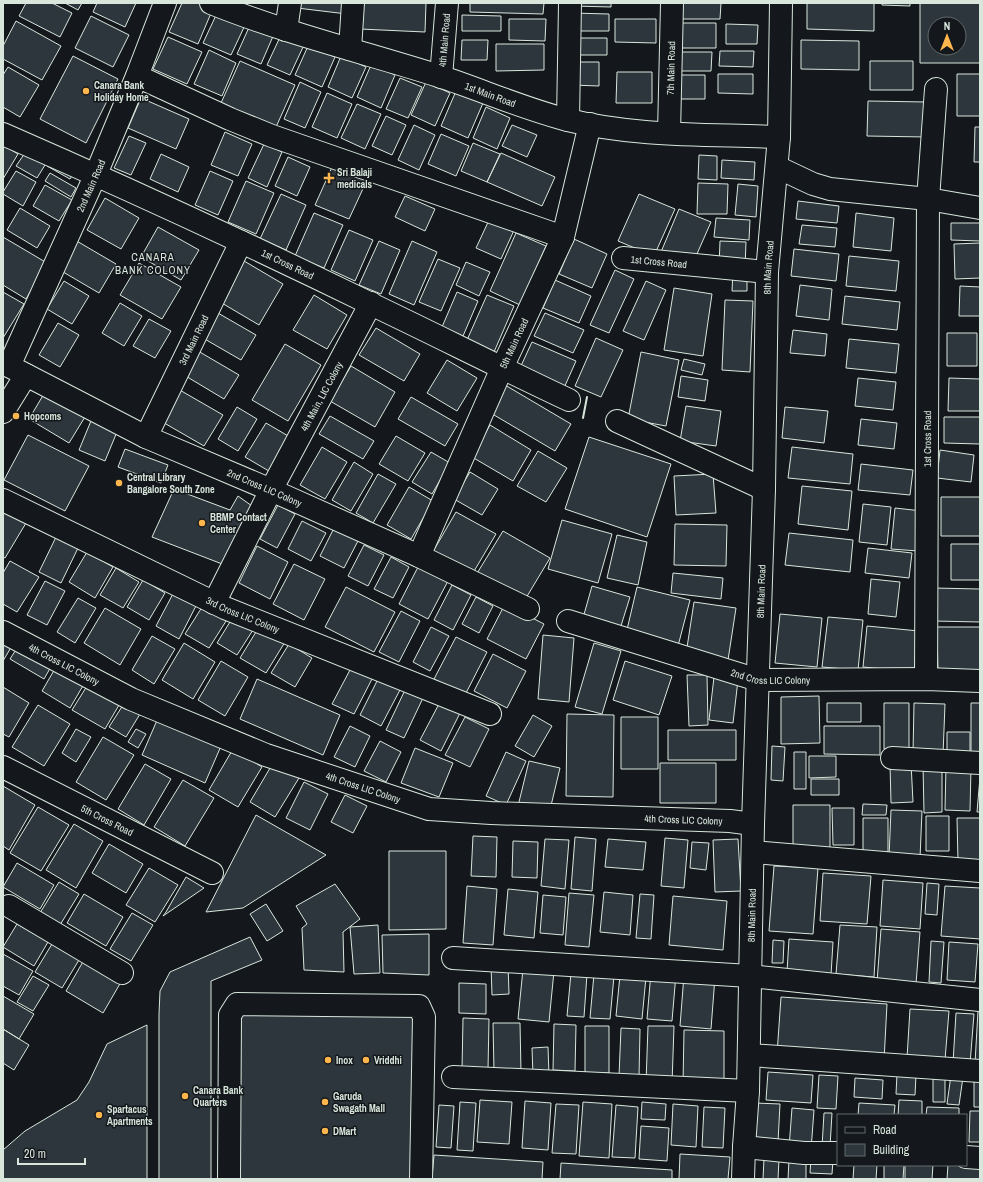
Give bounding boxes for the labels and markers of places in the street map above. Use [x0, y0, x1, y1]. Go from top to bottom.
place label: Canara Bank Holiday Home [94, 79, 149, 104]
marker: Canara Bank Holiday Home [81, 86, 91, 96]
place label: Sri Balaji medicals [337, 166, 373, 191]
marker: Sri Balaji medicals [324, 173, 334, 183]
place label: Hopcoms [24, 410, 62, 423]
marker: Hopcoms [11, 411, 21, 421]
place label: Central Library Bangalore South Zone [127, 471, 215, 496]
marker: Central Library Bangalore South Zone [114, 478, 124, 488]
place label: BBMP Contact Center [210, 511, 267, 536]
marker: BBMP Contact Center [197, 518, 207, 528]
place label: Inox [336, 1054, 353, 1067]
place label: Vriddhi [374, 1054, 402, 1067]
marker: Inox [323, 1055, 333, 1065]
marker: Vriddhi [361, 1055, 371, 1065]
place label: Canara Bank Quarters [193, 1084, 244, 1109]
place label: Garuda Swagath Mall [333, 1090, 385, 1115]
marker: Canara Bank Quarters [180, 1091, 190, 1101]
marker: Garuda Swagath Mall [320, 1097, 330, 1107]
place label: Spartacus Apartments [107, 1103, 153, 1128]
marker: Spartacus Apartments [94, 1110, 104, 1120]
place label: DMart [333, 1125, 357, 1138]
marker: DMart [320, 1126, 330, 1136]

